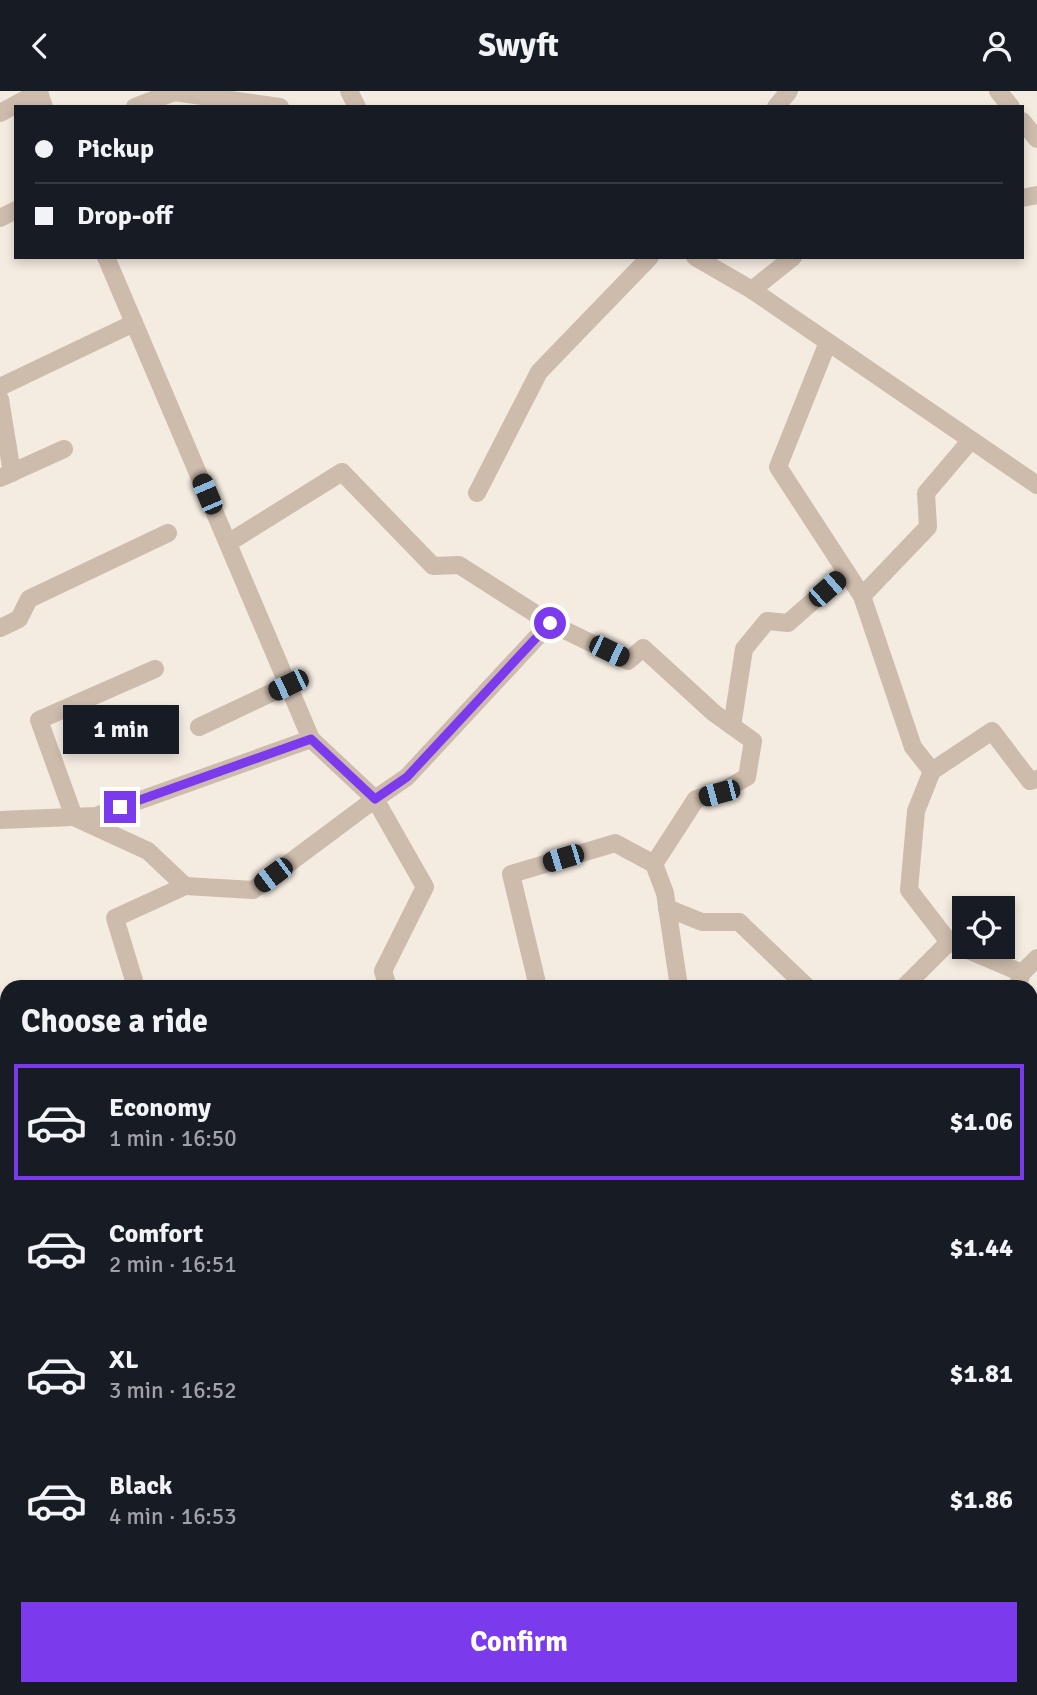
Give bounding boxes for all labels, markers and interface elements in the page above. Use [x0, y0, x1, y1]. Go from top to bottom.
text: Swyft [478, 26, 559, 65]
icon: back [21, 27, 59, 65]
icon: person [978, 27, 1016, 65]
text: Pickup [77, 133, 154, 165]
text: Drop-off [77, 200, 173, 232]
car [190, 471, 225, 517]
car [805, 567, 850, 611]
route start [534, 607, 566, 639]
car [586, 632, 633, 670]
car [265, 666, 312, 704]
callout: 1 min [62, 705, 178, 755]
text: 1 min [93, 715, 149, 744]
car [696, 777, 743, 809]
route end [104, 791, 136, 823]
car [540, 842, 587, 874]
car [250, 854, 297, 896]
map controls [952, 896, 1015, 959]
button: locate [952, 896, 1015, 959]
text: Choose a ride [21, 1002, 208, 1041]
icon: car [25, 1091, 88, 1154]
text: Economy [109, 1092, 211, 1124]
text: $1.06 [949, 1106, 1013, 1138]
text: 1 min · 16:50 [109, 1124, 237, 1153]
icon: car [25, 1217, 88, 1280]
text: Comfort [109, 1218, 203, 1250]
text: $1.44 [949, 1232, 1013, 1264]
text: 2 min · 16:51 [109, 1250, 237, 1279]
icon: car [25, 1343, 88, 1406]
text: XL [109, 1344, 139, 1376]
text: $1.81 [949, 1358, 1013, 1390]
text: 3 min · 16:52 [109, 1376, 237, 1405]
icon: car [25, 1469, 88, 1532]
text: Black [109, 1470, 172, 1502]
text: $1.86 [949, 1484, 1013, 1516]
text: 4 min · 16:53 [109, 1502, 237, 1531]
button: Confirm [21, 1602, 1017, 1682]

